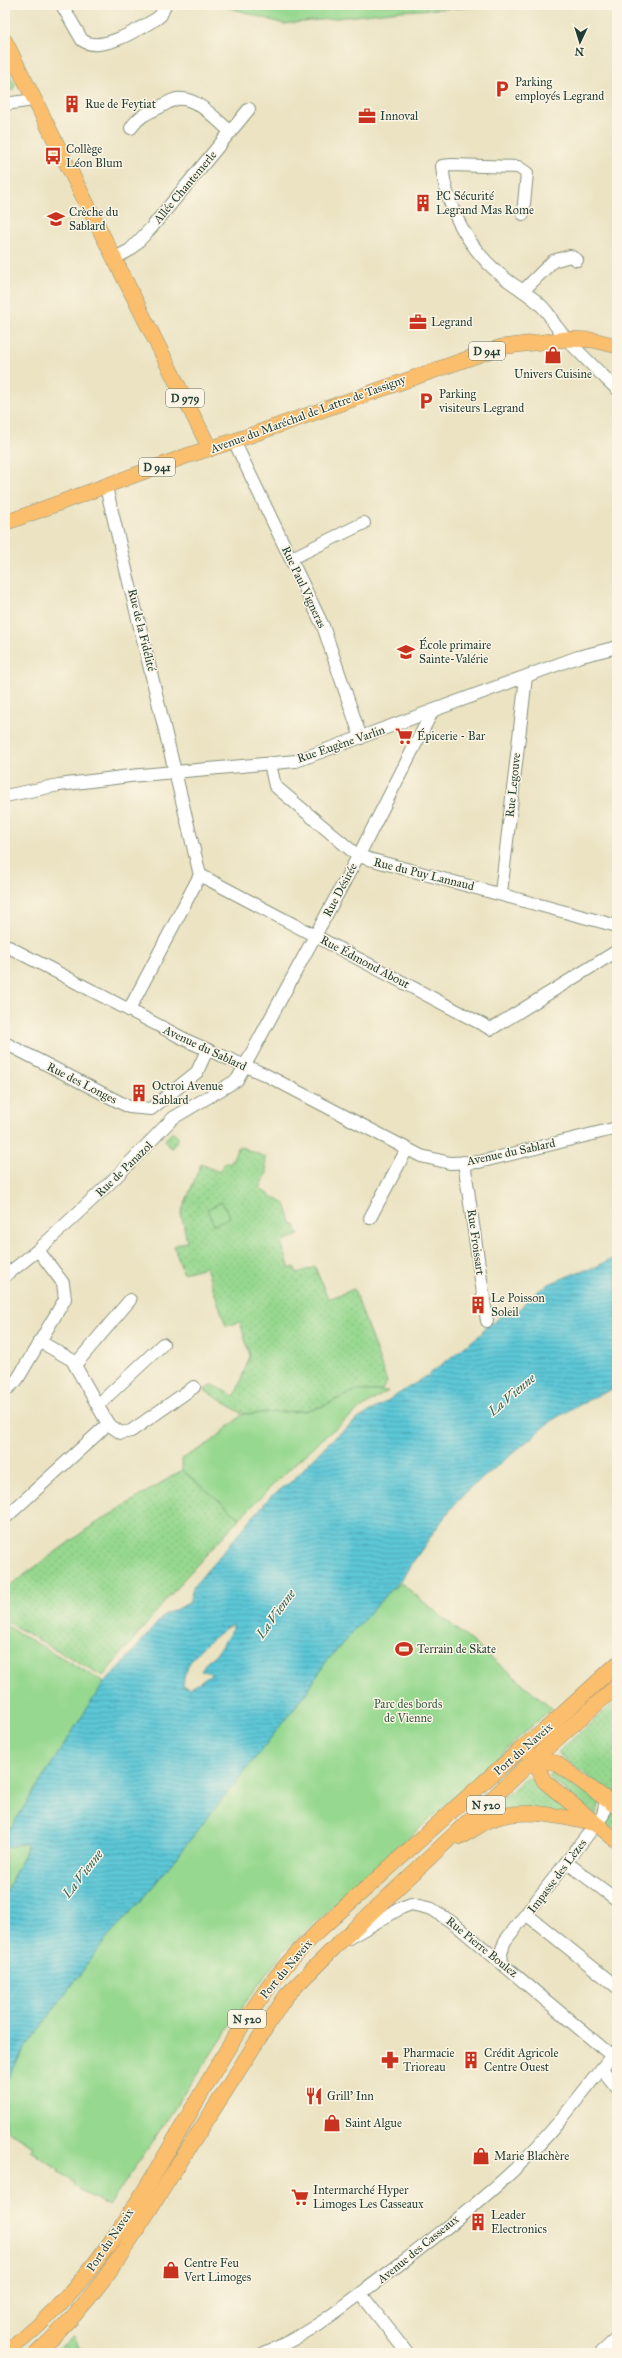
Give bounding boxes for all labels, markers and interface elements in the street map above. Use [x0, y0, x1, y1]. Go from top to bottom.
north arrow [560, 22, 600, 62]
text: N [574, 45, 584, 58]
place label: Parking employés Legrand [515, 75, 604, 104]
parking icon: Parking employés Legrand [492, 79, 512, 99]
building icon: Rue de Feytiat [62, 94, 82, 114]
place label: Rue de Feytiat [85, 97, 157, 111]
office icon: Innoval [357, 106, 377, 126]
place label: Innoval [380, 109, 419, 123]
place label: Collège Léon Blum [66, 142, 123, 170]
bus stop icon: Collège Léon Blum [43, 146, 63, 166]
street label: Allée Chantemerle [150, 148, 219, 227]
place label: PC Sécurité Legrand Mas Rome [436, 189, 534, 218]
building icon: PC Sécurité Legrand Mas Rome [413, 193, 433, 213]
place label: Crèche du Sablard [69, 205, 119, 233]
school or university icon: Crèche du Sablard [46, 209, 66, 229]
office icon: Legrand [408, 312, 428, 332]
place label: Legrand [431, 315, 473, 330]
road number: D 941 [469, 342, 505, 360]
shop icon: Univers Cuisine [543, 345, 563, 365]
place label: Univers Cuisine [514, 367, 592, 381]
street label: Avenue du Maréchal de Lattre de Tassigny [207, 372, 408, 457]
place label: Parking visiteurs Legrand [438, 387, 524, 416]
road number: D 979 [166, 389, 204, 407]
parking icon: Parking visiteurs Legrand [416, 391, 436, 411]
road number: D 941 [139, 458, 175, 476]
street label: Rue Paul Vigneras [278, 544, 329, 631]
street label: Rue de la Fidélité [125, 587, 159, 673]
place label: École primaire Sainte-Valérie [419, 636, 491, 666]
school or university icon: École primaire Sainte-Valérie [396, 642, 416, 662]
street label: Rue Eugène Varlin [295, 722, 388, 767]
supermarket icon: Épicerie - Bar [394, 726, 414, 746]
place label: Épicerie - Bar [417, 727, 486, 743]
street label: Rue Legouve [503, 752, 524, 818]
street label: Rue du Puy Lannaud [372, 855, 476, 893]
street label: Rue Désirée [320, 861, 360, 919]
street label: Rue Édmond About [318, 931, 414, 992]
street label: Avenue du Sablard [160, 1022, 249, 1073]
street label: Rue des Longes [44, 1059, 119, 1108]
place label: Octroi Avenue Sablard [152, 1079, 223, 1107]
building icon: Octroi Avenue Sablard [129, 1083, 149, 1103]
street label: Avenue du Sablard [464, 1136, 557, 1168]
street label: Rue de Panazol [92, 1138, 156, 1200]
street label: Rue Froissart [464, 1208, 488, 1277]
place label: Le Poisson Soleil [491, 1291, 545, 1319]
building icon: Le Poisson Soleil [468, 1295, 488, 1315]
water label: La Vienne [484, 1370, 540, 1420]
water label: La Vienne [252, 1586, 300, 1642]
sports icon: Terrain de Skate [394, 1639, 414, 1659]
place label: Terrain de Skate [417, 1642, 496, 1656]
park label: Parc des bords de Vienne [374, 1697, 442, 1725]
street label: Port du Naveix [491, 1719, 556, 1778]
road number: N 520 [467, 1796, 505, 1814]
street label: Impasse des Lèzes [525, 1836, 589, 1916]
water label: La Vienne [59, 1846, 107, 1902]
street label: Rue Pierre Boulez [443, 1914, 521, 1980]
street label: Port du Naveix [257, 1936, 315, 2002]
road number: N 520 [228, 2010, 266, 2028]
place label: Pharmacie Trioreau [403, 2046, 455, 2074]
place label: Crédit Agricole Centre Ouest [484, 2046, 558, 2074]
pharmacy icon: Pharmacie Trioreau [380, 2050, 400, 2070]
building icon: Crédit Agricole Centre Ouest [461, 2050, 481, 2070]
restaurant icon: Grill' Inn [304, 2086, 324, 2106]
place label: Grill' Inn [327, 2089, 374, 2103]
shop icon: Saint Algue [322, 2113, 342, 2133]
place label: Saint Algue [345, 2116, 402, 2131]
shop icon: Marie Blachère [471, 2146, 491, 2166]
place label: Marie Blachère [494, 2149, 569, 2163]
place label: Intermarché Hyper Limoges Les Casseaux [313, 2183, 424, 2212]
supermarket icon: Intermarché Hyper Limoges Les Casseaux [290, 2187, 310, 2207]
street label: Port du Naveix [84, 2205, 137, 2274]
place label: Leader Electronics [491, 2208, 547, 2236]
street label: Avenue des Casseaux [374, 2212, 462, 2287]
building icon: Leader Electronics [468, 2212, 488, 2232]
place label: Centre Feu Vert Limoges [183, 2256, 251, 2285]
shop icon: Centre Feu Vert Limoges [161, 2260, 181, 2280]

